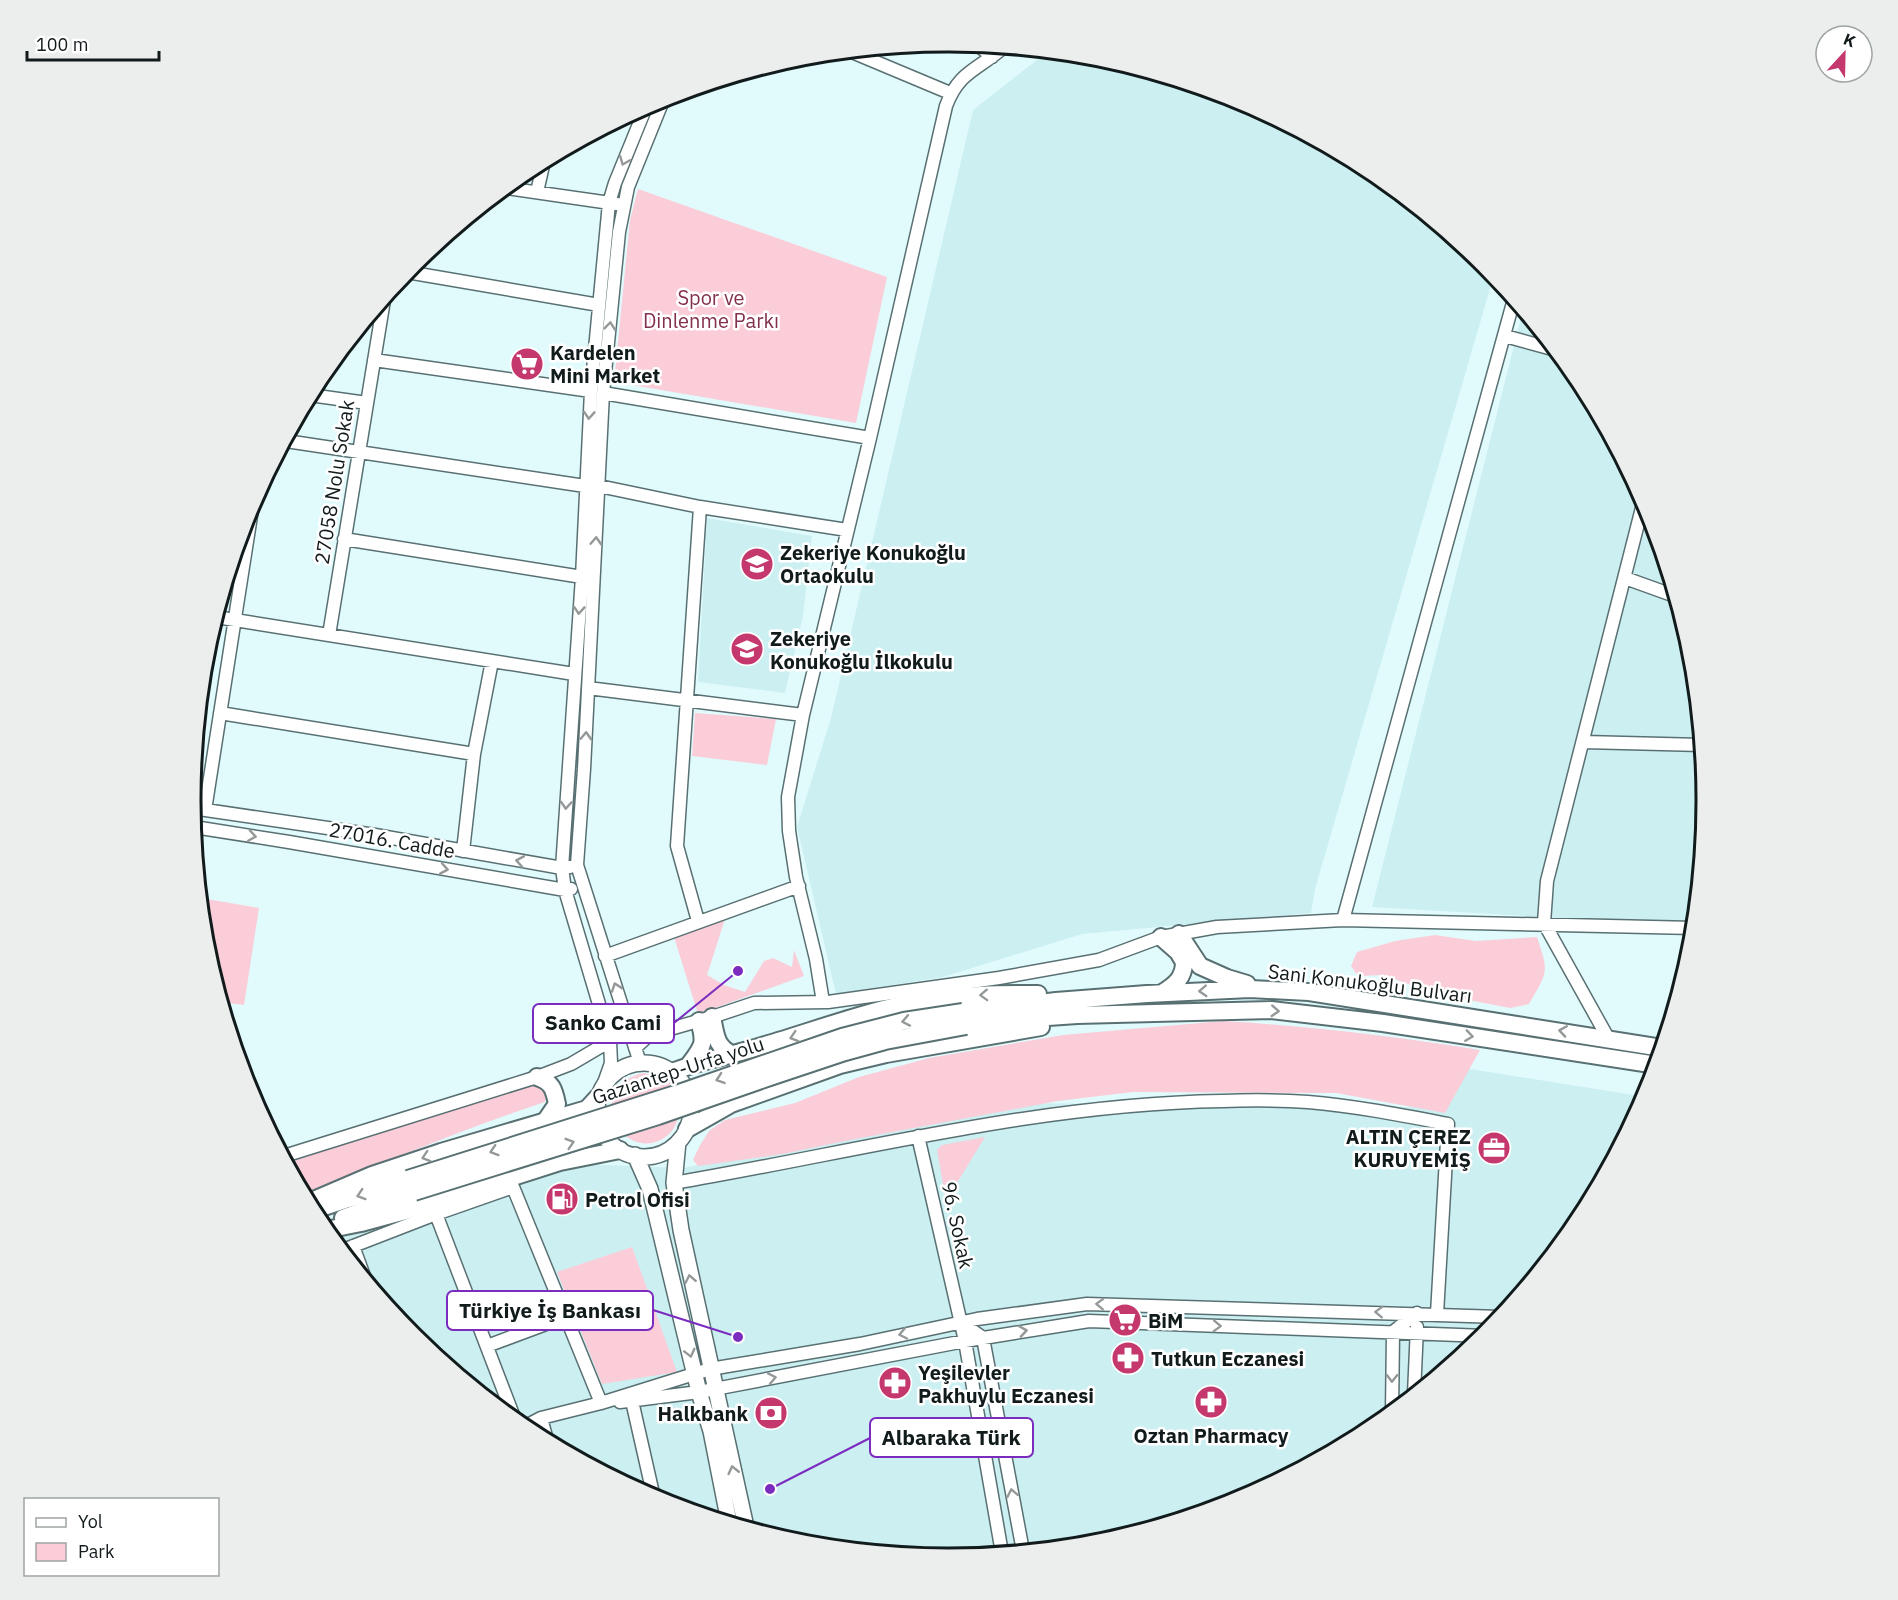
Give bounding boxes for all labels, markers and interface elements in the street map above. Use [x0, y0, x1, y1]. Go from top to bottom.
scale bar [27, 24, 159, 62]
north arrow [1814, 24, 1874, 84]
text: K [1841, 29, 1859, 51]
text: 100 m [36, 33, 88, 56]
one-way arrow [619, 155, 631, 166]
park label: Spor ve Dinlenme Parkı [643, 284, 779, 334]
one-way arrow [603, 321, 616, 330]
place label: Kardelen Mini Market [550, 339, 660, 389]
supermarket icon: Kardelen Mini Market [509, 346, 545, 382]
street label: 27058 Nolu Sokak [308, 397, 360, 566]
one-way arrow [583, 411, 596, 420]
one-way arrow [589, 536, 602, 545]
place label: Zekeriye Konukoğlu Ortaokulu [780, 539, 966, 589]
school or university icon: Zekeriye Konukoğlu Ortaokulu [739, 546, 775, 582]
one-way arrow [573, 606, 586, 615]
place label: Zekeriye Konukoğlu İlkokulu [770, 625, 953, 675]
school or university icon: Zekeriye Konukoğlu İlkokulu [729, 631, 765, 667]
one-way arrow [579, 731, 592, 740]
one-way arrow [560, 800, 573, 809]
street label: 27016. Cadde [327, 816, 457, 864]
one-way arrow [247, 830, 256, 842]
one-way arrow [515, 855, 524, 867]
one-way arrow [438, 862, 448, 875]
street label: Sani Konukoğlu Bulvarı [1266, 957, 1474, 1009]
one-way arrow [611, 982, 624, 993]
one-way arrow [1199, 985, 1208, 998]
one-way arrow [979, 989, 988, 1001]
callout: Sanko Cami [533, 1004, 674, 1043]
one-way arrow [1271, 1005, 1280, 1018]
text: Sanko Cami [545, 1008, 661, 1036]
one-way arrow [901, 1014, 911, 1027]
one-way arrow [1558, 1026, 1568, 1038]
street label: Gaziantep-Urfa yolu [589, 1029, 767, 1111]
one-way arrow [1463, 1029, 1473, 1042]
one-way arrow [789, 1030, 800, 1042]
one-way arrow [715, 1071, 726, 1084]
place label: ALTIN ÇEREZ KURUYEMİŞ [1346, 1123, 1471, 1173]
office icon: ALTIN ÇEREZ KURUYEMİŞ [1476, 1130, 1512, 1166]
one-way arrow [564, 1138, 575, 1150]
one-way arrow [489, 1144, 500, 1156]
one-way arrow [421, 1150, 432, 1163]
street label: 96. Sokak [936, 1179, 981, 1272]
fuel station icon: Petrol Ofisi [544, 1181, 580, 1217]
place label: Petrol Ofisi [585, 1186, 690, 1213]
one-way arrow [356, 1188, 367, 1200]
one-way arrow [684, 1275, 697, 1285]
callout: Türkiye İş Bankası [447, 1291, 653, 1330]
text: Türkiye İş Bankası [459, 1296, 641, 1324]
one-way arrow [1095, 1298, 1104, 1310]
supermarket icon: BiM [1107, 1302, 1143, 1338]
one-way arrow [1374, 1306, 1383, 1319]
place label: BiM [1148, 1307, 1183, 1334]
one-way arrow [1212, 1319, 1221, 1332]
one-way arrow [1018, 1326, 1027, 1338]
one-way arrow [898, 1327, 908, 1340]
pharmacy icon: Tutkun Eczanesi [1110, 1340, 1146, 1376]
place label: Tutkun Eczanesi [1151, 1345, 1304, 1372]
one-way arrow [682, 1348, 695, 1358]
place label: Yeşilevler Pakhuylu Eczanesi [918, 1359, 1094, 1409]
pharmacy icon: Yeşilevler Pakhuylu Eczanesi [877, 1365, 913, 1401]
one-way arrow [767, 1372, 777, 1384]
one-way arrow [1386, 1374, 1398, 1383]
pharmacy icon: Oztan Pharmacy [1193, 1384, 1229, 1420]
bank icon: Halkbank [753, 1395, 789, 1431]
place label: Halkbank [658, 1400, 748, 1427]
callout: Albaraka Türk [870, 1418, 1033, 1457]
place label: Oztan Pharmacy [1133, 1422, 1289, 1449]
text: Albaraka Türk [881, 1423, 1021, 1451]
one-way arrow [727, 1465, 740, 1475]
one-way arrow [1006, 1489, 1019, 1499]
legend [24, 1498, 219, 1576]
text: Yol [78, 1510, 103, 1533]
text: Park [78, 1540, 115, 1563]

